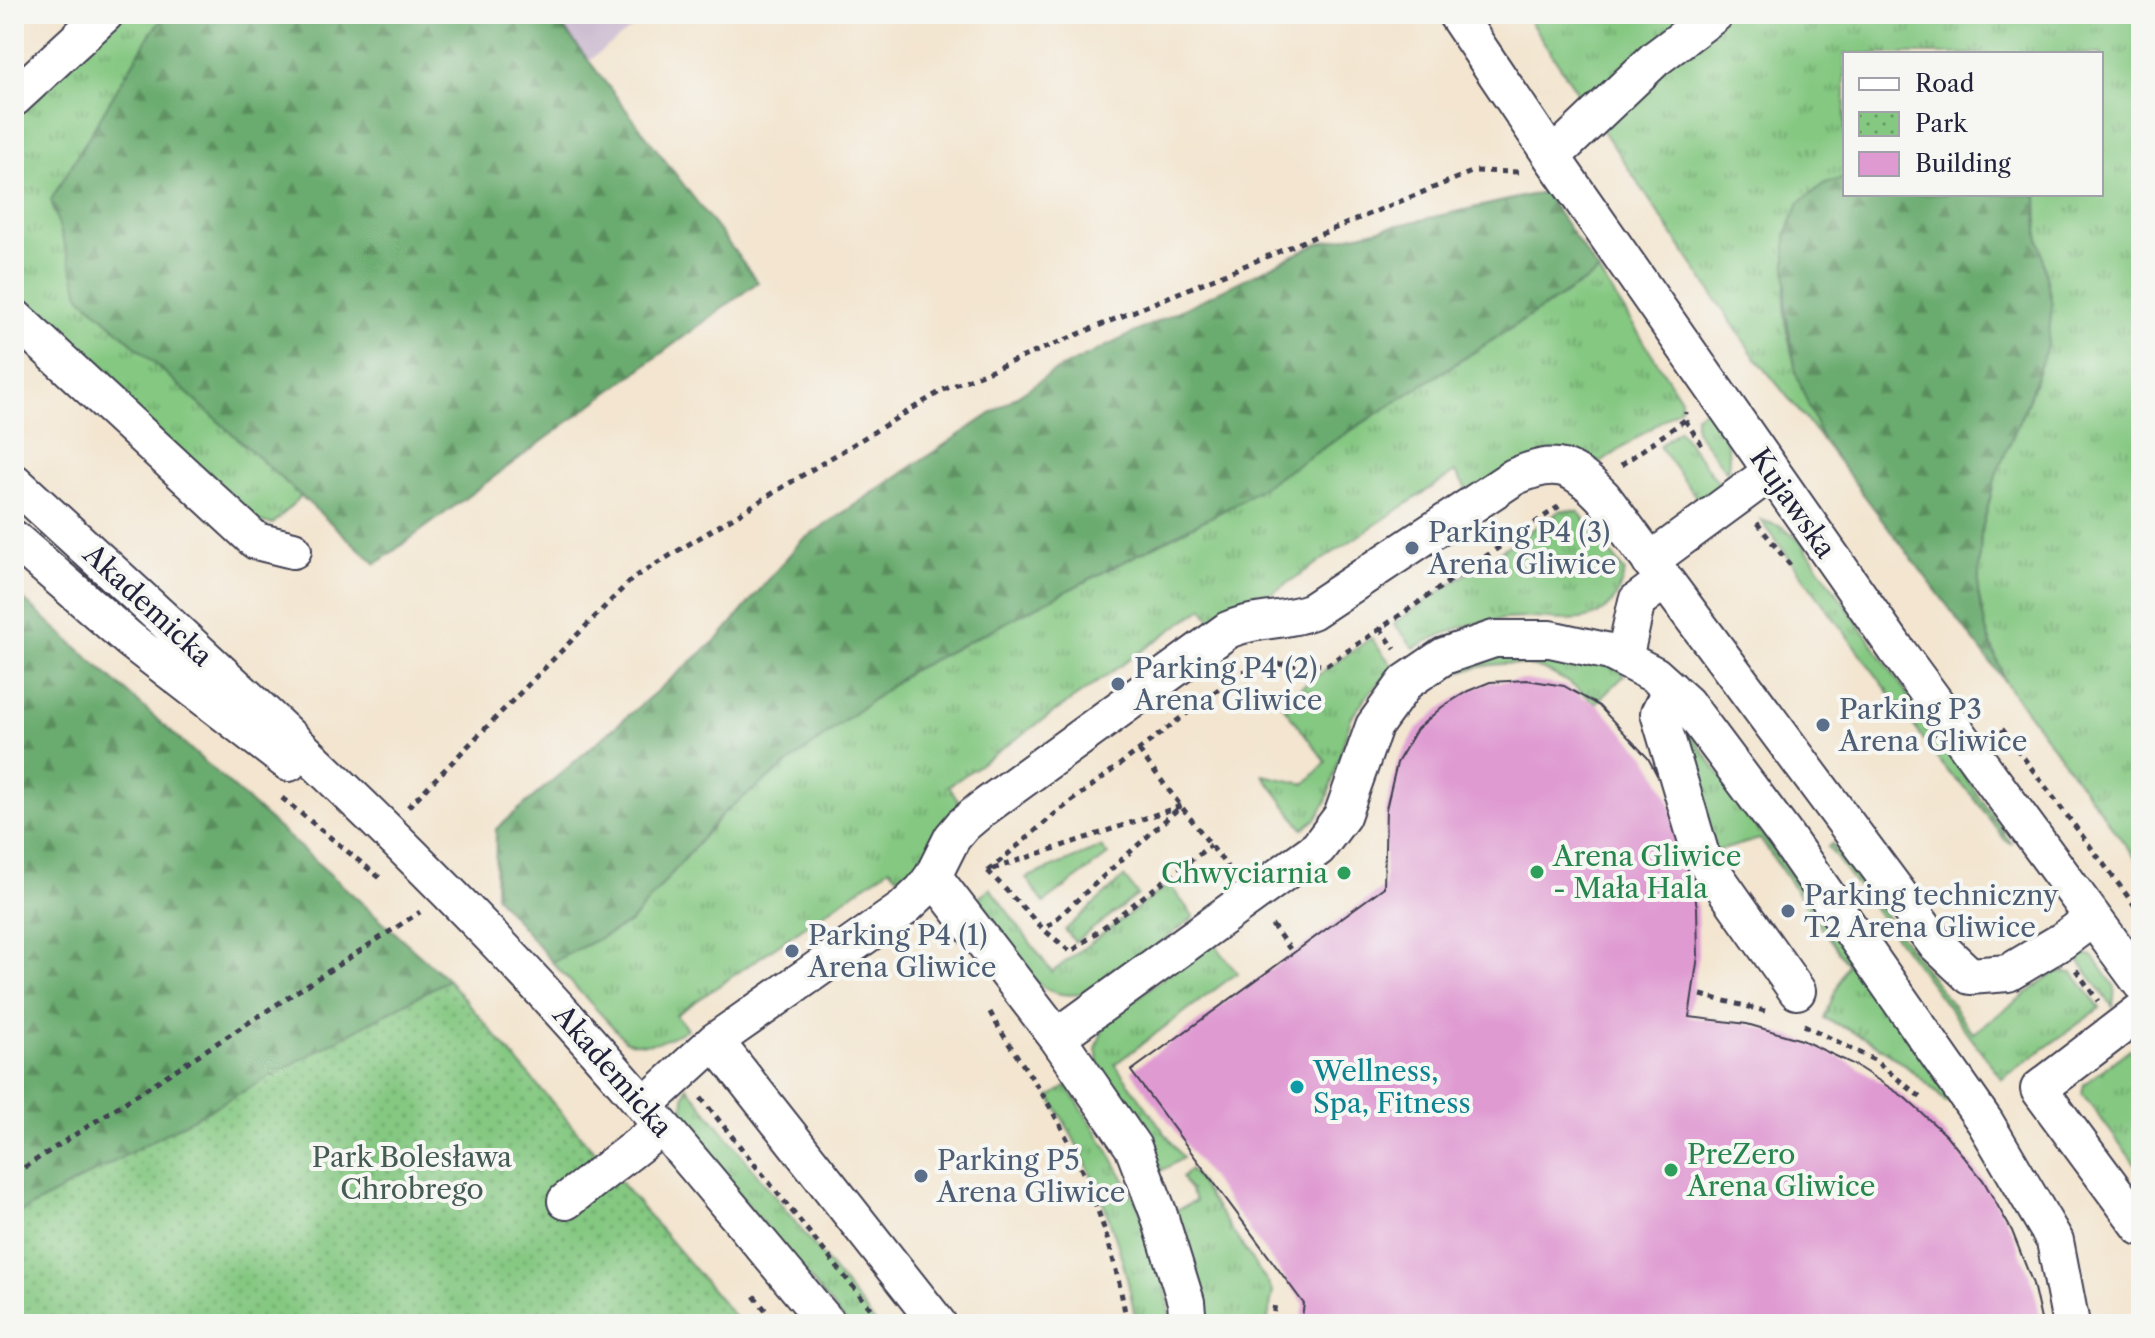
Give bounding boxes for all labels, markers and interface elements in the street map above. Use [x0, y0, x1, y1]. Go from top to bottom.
legend [1843, 52, 2103, 196]
text: Road [1915, 69, 1975, 98]
text: Park [1915, 109, 1968, 138]
text: Building [1915, 149, 2011, 178]
street label: Kujawska [1743, 442, 1843, 565]
place label: Parking P4 (3) Arena Gliwice [1427, 515, 1616, 581]
street label: Akademicka [76, 536, 220, 673]
marker: Parking P4 (3) Arena Gliwice [1403, 539, 1421, 557]
place label: Parking P4 (2) Arena Gliwice [1133, 651, 1322, 717]
marker: Parking P4 (2) Arena Gliwice [1109, 675, 1127, 693]
place label: Parking P3 Arena Gliwice [1838, 692, 2027, 758]
marker: Parking P3 Arena Gliwice [1814, 716, 1832, 734]
place label: Arena Gliwice - Mała Hala [1552, 839, 1741, 905]
place label: Chwyciarnia [1161, 856, 1328, 890]
marker: Arena Gliwice - Mała Hala [1528, 863, 1546, 881]
marker: Chwyciarnia [1335, 864, 1353, 882]
place label: Parking techniczny T2 Arena Gliwice [1804, 878, 2059, 944]
marker: Parking techniczny T2 Arena Gliwice [1779, 902, 1797, 920]
place label: Parking P4 (1) Arena Gliwice [807, 918, 996, 984]
marker: Parking P4 (1) Arena Gliwice [783, 942, 801, 960]
street label: Akademicka [546, 997, 680, 1144]
place label: Wellness, Spa, Fitness [1312, 1054, 1471, 1120]
marker: Wellness, Spa, Fitness [1288, 1078, 1306, 1096]
place label: PreZero Arena Gliwice [1686, 1137, 1875, 1203]
park label: Park Bolesława Chrobrego [312, 1140, 512, 1206]
place label: Parking P5 Arena Gliwice [936, 1143, 1125, 1209]
marker: PreZero Arena Gliwice [1662, 1161, 1680, 1179]
marker: Parking P5 Arena Gliwice [912, 1167, 930, 1185]

